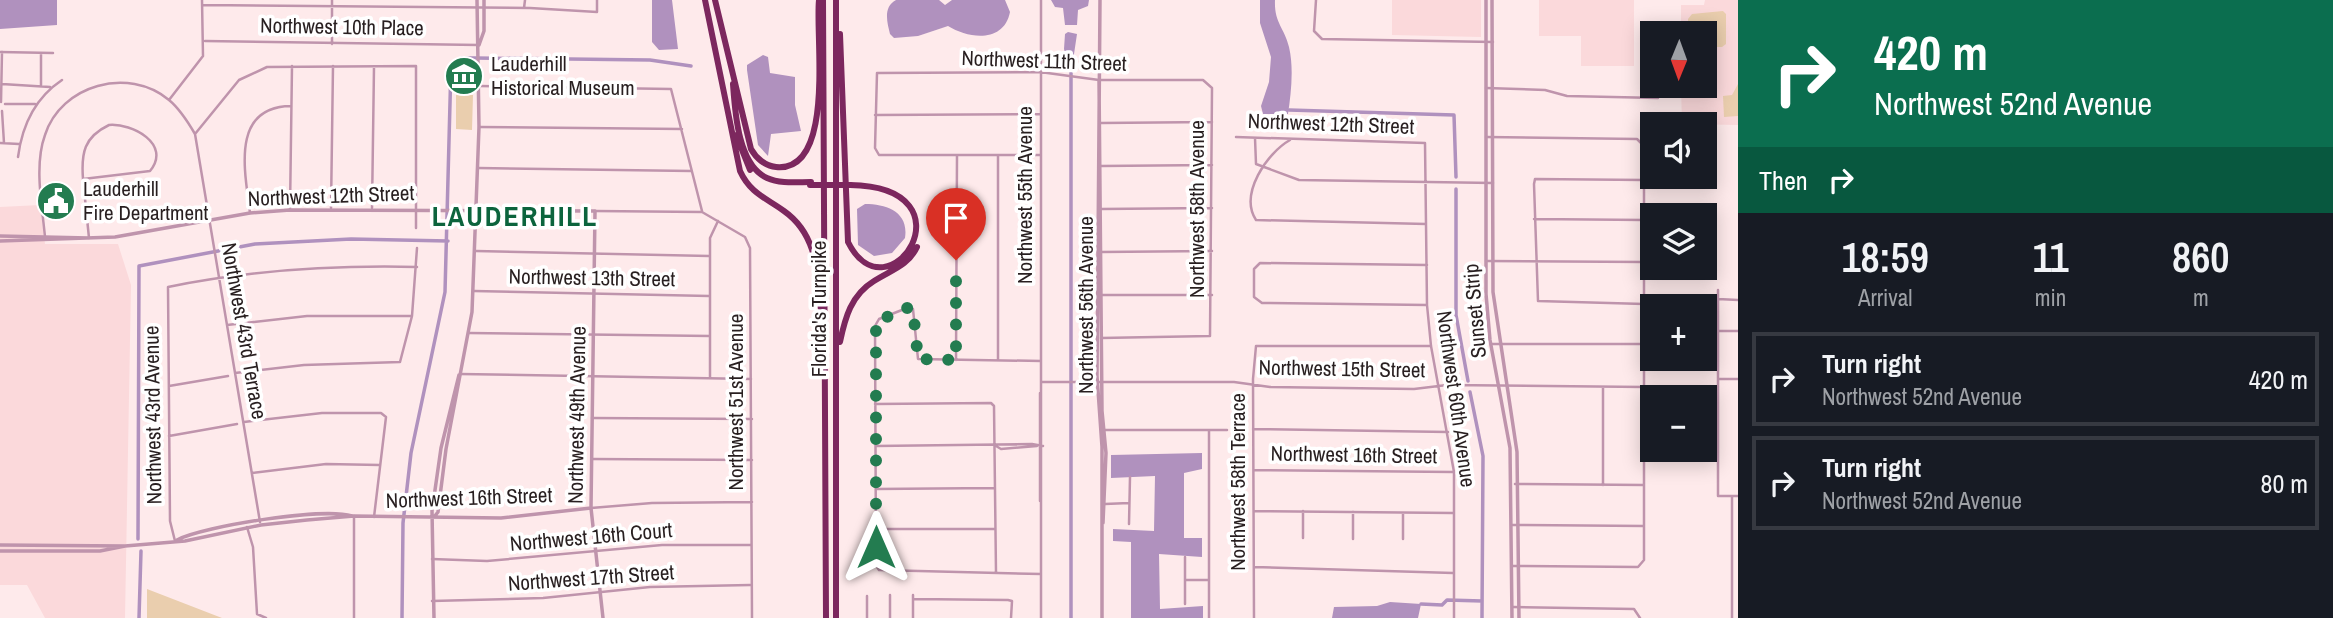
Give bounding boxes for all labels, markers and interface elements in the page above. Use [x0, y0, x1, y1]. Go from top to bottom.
street label: Northwest 10th Place [260, 11, 424, 42]
text: 420 m [1874, 19, 1988, 85]
north arrow [1640, 21, 1717, 98]
map controls [1640, 21, 1717, 462]
icon: right [1759, 28, 1850, 119]
street label: Northwest 11th Street [961, 43, 1127, 78]
place label: Lauderhill Historical Museum [491, 49, 635, 102]
museum icon: Lauderhill Historical Museum [443, 55, 485, 97]
text: Northwest 52nd Avenue [1874, 82, 2152, 125]
street label: Northwest 55th Avenue [1010, 106, 1039, 284]
street label: Northwest 12th Street [1247, 106, 1415, 141]
button: sound [1640, 112, 1717, 189]
street label: Northwest 58th Avenue [1182, 120, 1211, 298]
icon: right [1822, 161, 1860, 199]
text: Then [1759, 163, 1808, 198]
place label: Lauderhill Fire Department [83, 174, 209, 227]
street label: Northwest 12th Street [247, 178, 415, 213]
public building icon: Lauderhill Fire Department [35, 180, 77, 222]
pin [926, 188, 986, 260]
district label: LAUDERHILL [432, 197, 598, 235]
icon: arrive [937, 199, 975, 237]
button: layers [1640, 203, 1717, 280]
street label: Northwest 56th Avenue [1071, 216, 1100, 394]
text: 18:59 [1841, 229, 1929, 285]
text: 11 [2032, 229, 2069, 285]
text: 860 [2172, 229, 2230, 285]
street label: Northwest 43rd Terrace [215, 240, 274, 421]
street label: Florida's Turnpike [804, 241, 833, 377]
street label: Northwest 13th Street [508, 262, 676, 293]
street label: Sunset Strip [1456, 263, 1493, 360]
text: Arrival [1858, 282, 1912, 313]
text: min [2035, 282, 2066, 313]
text: m [2193, 282, 2209, 313]
button: + [1640, 294, 1717, 371]
street label: Northwest 60th Avenue [1430, 309, 1483, 489]
street label: Northwest 51st Avenue [721, 314, 750, 490]
street label: Northwest 43rd Avenue [136, 325, 169, 505]
street label: Northwest 49th Avenue [560, 326, 593, 504]
text: Turn right [1822, 346, 1921, 381]
street label: Northwest 15th Street [1258, 353, 1426, 384]
icon: right [1763, 360, 1801, 398]
text: 420 m [2249, 362, 2308, 397]
text: Northwest 52nd Avenue [1822, 381, 2022, 412]
button: − [1640, 385, 1717, 462]
street label: Northwest 58th Terrace [1223, 393, 1252, 571]
street label: Northwest 16th Street [1270, 439, 1438, 470]
text: Turn right [1822, 450, 1921, 485]
icon: right [1763, 464, 1801, 502]
text: 80 m [2261, 466, 2308, 501]
street label: Northwest 16th Street [385, 480, 553, 515]
text: Northwest 52nd Avenue [1822, 485, 2022, 516]
position arrow [839, 510, 913, 584]
street label: Northwest 16th Court [509, 515, 673, 558]
street label: Northwest 17th Street [507, 557, 675, 598]

